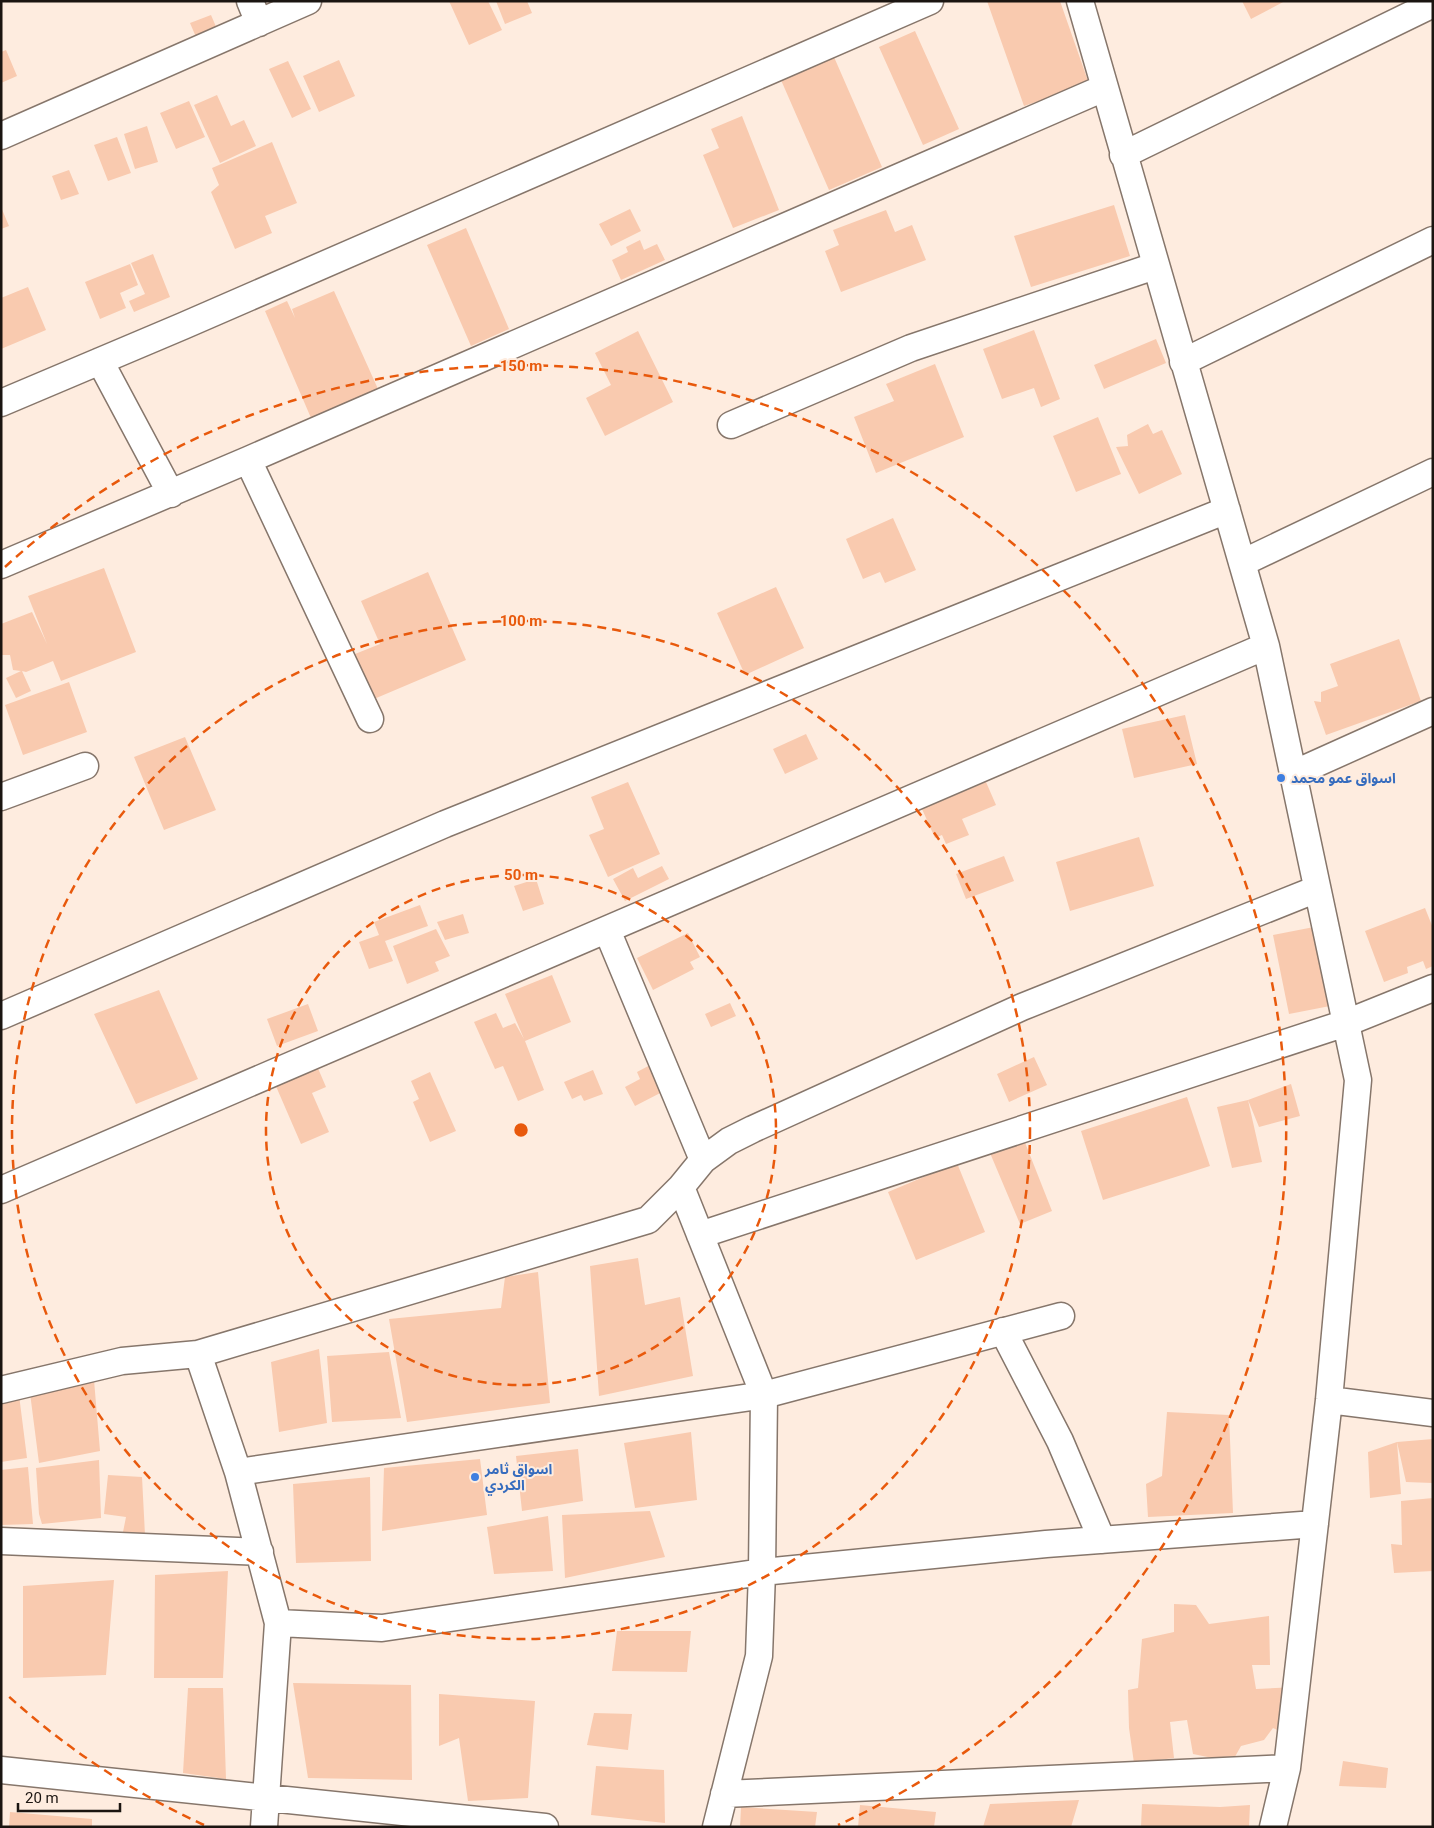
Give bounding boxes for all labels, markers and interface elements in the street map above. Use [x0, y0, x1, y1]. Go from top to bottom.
text: 150 m [500, 357, 542, 375]
text: 100 m [500, 612, 542, 630]
place label: اسواق عمو محمد [1291, 770, 1396, 786]
marker: اسواق عمو محمد [1275, 772, 1287, 784]
text: 50 m [504, 866, 538, 884]
centre of rings [512, 1121, 530, 1139]
place label: اسواق ثامر الكردي [484, 1461, 553, 1496]
marker: اسواق ثامر الكردي [469, 1471, 481, 1483]
scale bar [18, 1780, 120, 1812]
text: 20 m [25, 1789, 59, 1807]

